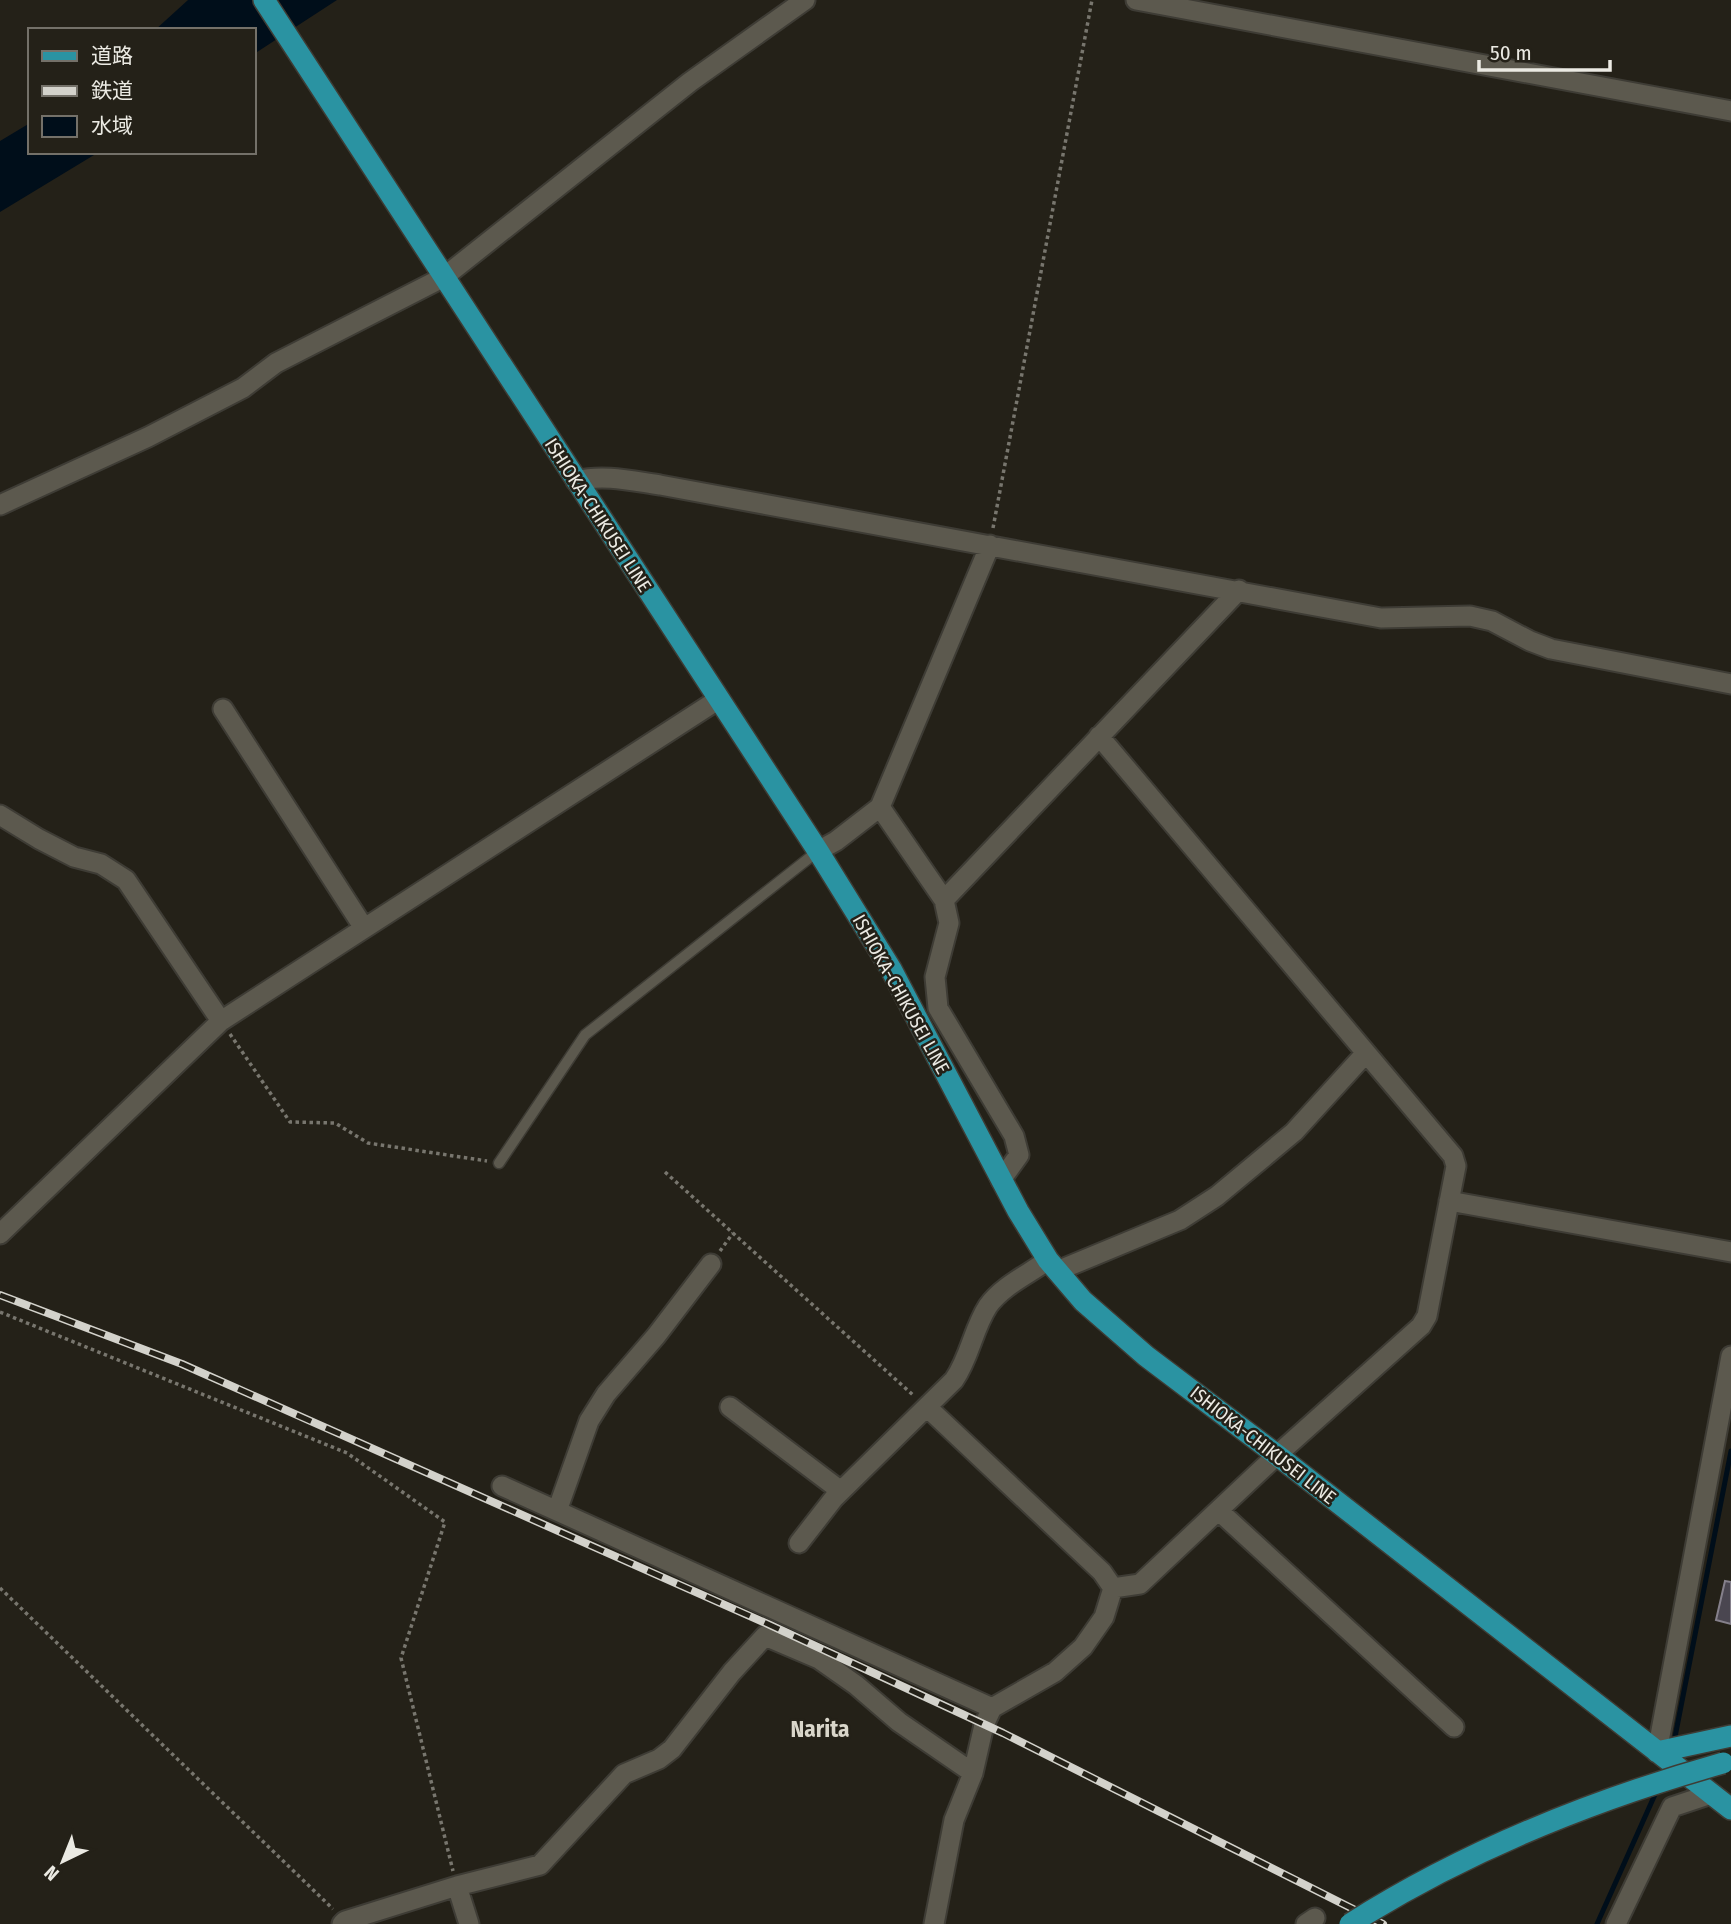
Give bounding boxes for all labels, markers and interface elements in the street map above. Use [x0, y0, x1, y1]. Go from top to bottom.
legend [28, 28, 256, 154]
scale bar [1479, 28, 1610, 72]
text: 50 m [1490, 40, 1532, 66]
text: 道路 [91, 43, 133, 69]
text: 鉄道 [91, 78, 133, 104]
text: 水域 [91, 113, 133, 139]
street label: ISHIOKA-CHIKUSEI LINE [540, 434, 656, 596]
street label: ISHIOKA-CHIKUSEI LINE [848, 910, 954, 1078]
street label: ISHIOKA-CHIKUSEI LINE [1186, 1381, 1340, 1509]
district label: Narita [791, 1715, 849, 1743]
north arrow [28, 1826, 98, 1896]
text: N [40, 1861, 64, 1885]

